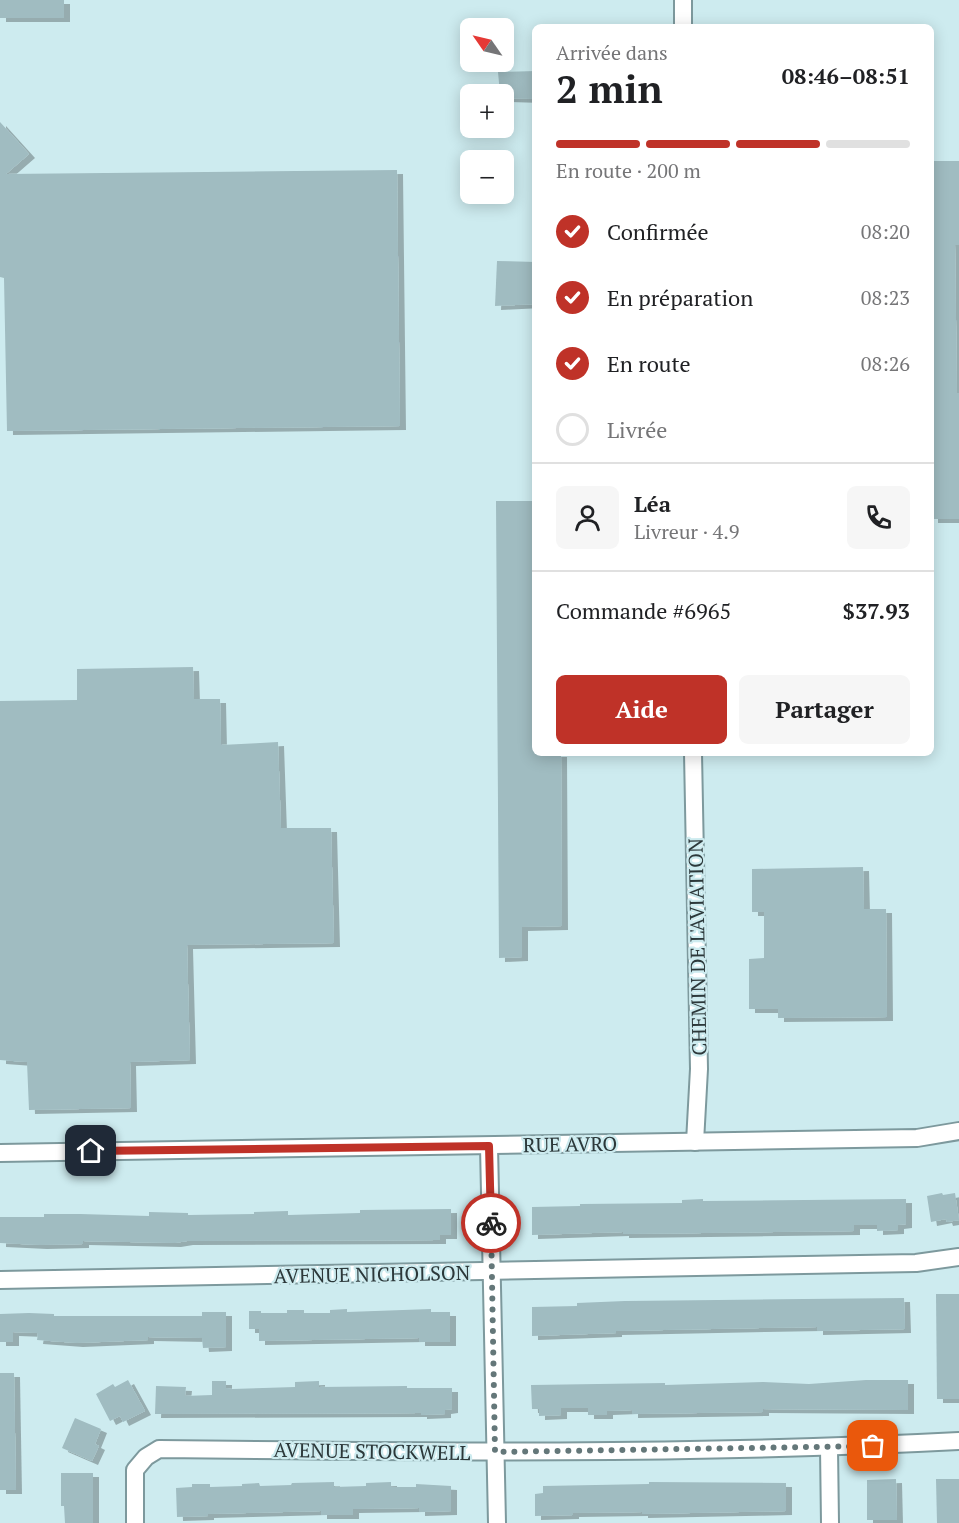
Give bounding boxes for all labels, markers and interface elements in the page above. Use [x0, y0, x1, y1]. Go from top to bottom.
north arrow [460, 18, 514, 72]
map controls [460, 18, 514, 204]
text: Arrivée dans [556, 39, 668, 66]
text: 08:46–08:51 [782, 61, 910, 90]
text: 2 min [556, 62, 663, 114]
button: + [460, 84, 514, 138]
button: − [460, 150, 514, 204]
text: En route · 200 m [556, 157, 701, 184]
icon: check [556, 215, 589, 248]
text: Confirmée [607, 217, 709, 246]
text: 08:20 [861, 218, 910, 245]
icon: check [556, 281, 589, 314]
text: En préparation [607, 283, 753, 312]
text: 08:23 [861, 284, 910, 311]
icon: check [556, 347, 589, 380]
text: En route [607, 349, 691, 378]
text: 08:26 [861, 350, 910, 377]
text: Livrée [607, 415, 667, 444]
button: person [556, 486, 619, 549]
button: phone [847, 486, 910, 549]
text: Léa [634, 489, 671, 518]
text: Livreur · 4.9 [634, 518, 739, 545]
text: Commande #6965 [556, 596, 731, 625]
text: $37.93 [843, 596, 910, 625]
button: Aide [556, 675, 727, 744]
button: Partager [739, 675, 910, 744]
street label: CHEMIN DE L'AVIATION [682, 838, 712, 1056]
pin [65, 1125, 116, 1176]
street label: RUE AVRO [523, 1130, 617, 1158]
icon: home [74, 1134, 107, 1167]
courier [461, 1193, 521, 1253]
icon: bike [475, 1207, 508, 1240]
street label: AVENUE NICHOLSON [273, 1259, 471, 1289]
pin [847, 1420, 898, 1471]
icon: bag [856, 1429, 889, 1462]
street label: AVENUE STOCKWELL [273, 1436, 471, 1466]

